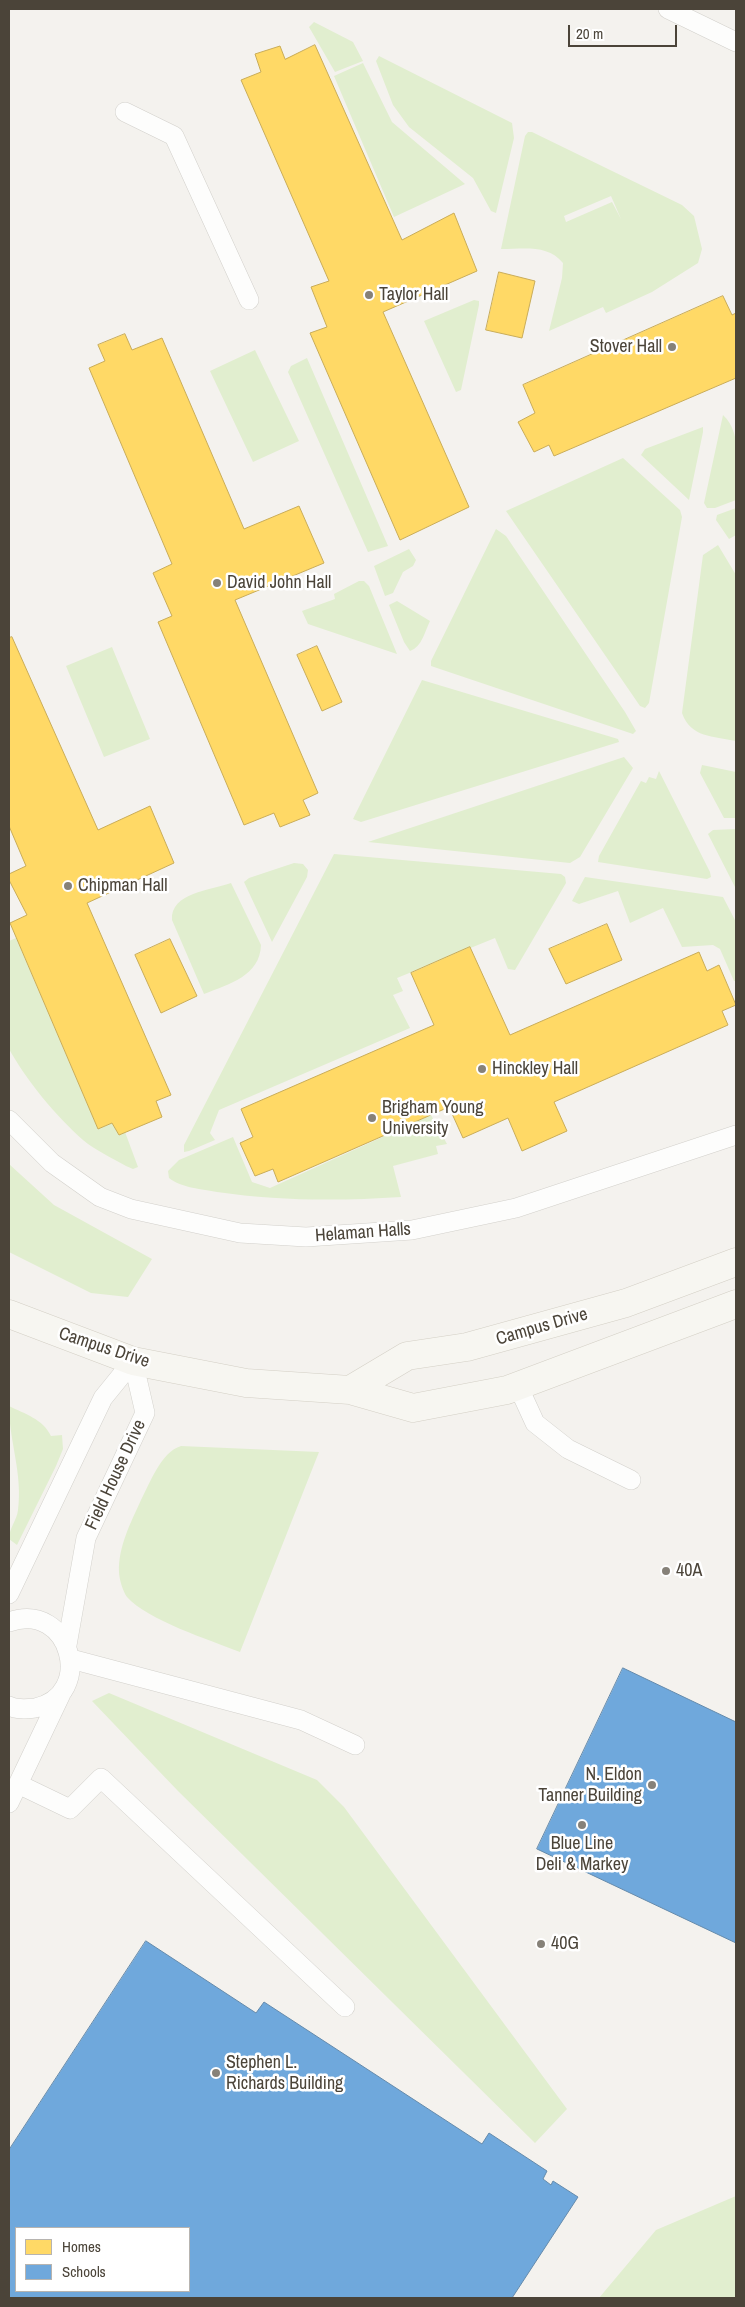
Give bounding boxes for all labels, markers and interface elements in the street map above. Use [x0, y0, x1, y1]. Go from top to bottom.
scale bar [570, 15, 679, 47]
text: 20 m [576, 23, 603, 44]
place label: Taylor Hall [379, 284, 448, 306]
marker: Taylor Hall [363, 289, 375, 301]
place label: Stover Hall [590, 336, 662, 358]
marker: Stover Hall [666, 341, 678, 353]
place label: David John Hall [227, 572, 331, 594]
marker: David John Hall [211, 577, 223, 589]
place label: Chipman Hall [78, 875, 167, 897]
marker: Chipman Hall [62, 880, 74, 892]
place label: Hinckley Hall [492, 1058, 578, 1080]
marker: Hinckley Hall [476, 1063, 488, 1075]
place label: Brigham Young University [382, 1097, 483, 1140]
marker: Brigham Young University [366, 1112, 378, 1124]
street label: Helaman Halls [314, 1219, 412, 1247]
street label: Campus Drive [494, 1304, 590, 1350]
street label: Campus Drive [56, 1323, 152, 1373]
street label: Field House Drive [81, 1417, 151, 1533]
place label: 40A [676, 1560, 702, 1582]
marker: 40A [660, 1565, 672, 1577]
place label: N. Eldon Tanner Building [538, 1764, 642, 1806]
marker: N. Eldon Tanner Building [646, 1779, 658, 1791]
marker: Blue Line Deli & Markey [576, 1819, 588, 1831]
place label: Blue Line Deli & Markey [536, 1833, 628, 1876]
place label: 40G [551, 1933, 579, 1955]
marker: 40G [535, 1938, 547, 1950]
place label: Stephen L. Richards Building [226, 2052, 343, 2094]
marker: Stephen L. Richards Building [210, 2067, 222, 2079]
legend [15, 2227, 190, 2292]
text: Homes [62, 2236, 101, 2257]
text: Schools [62, 2261, 106, 2282]

